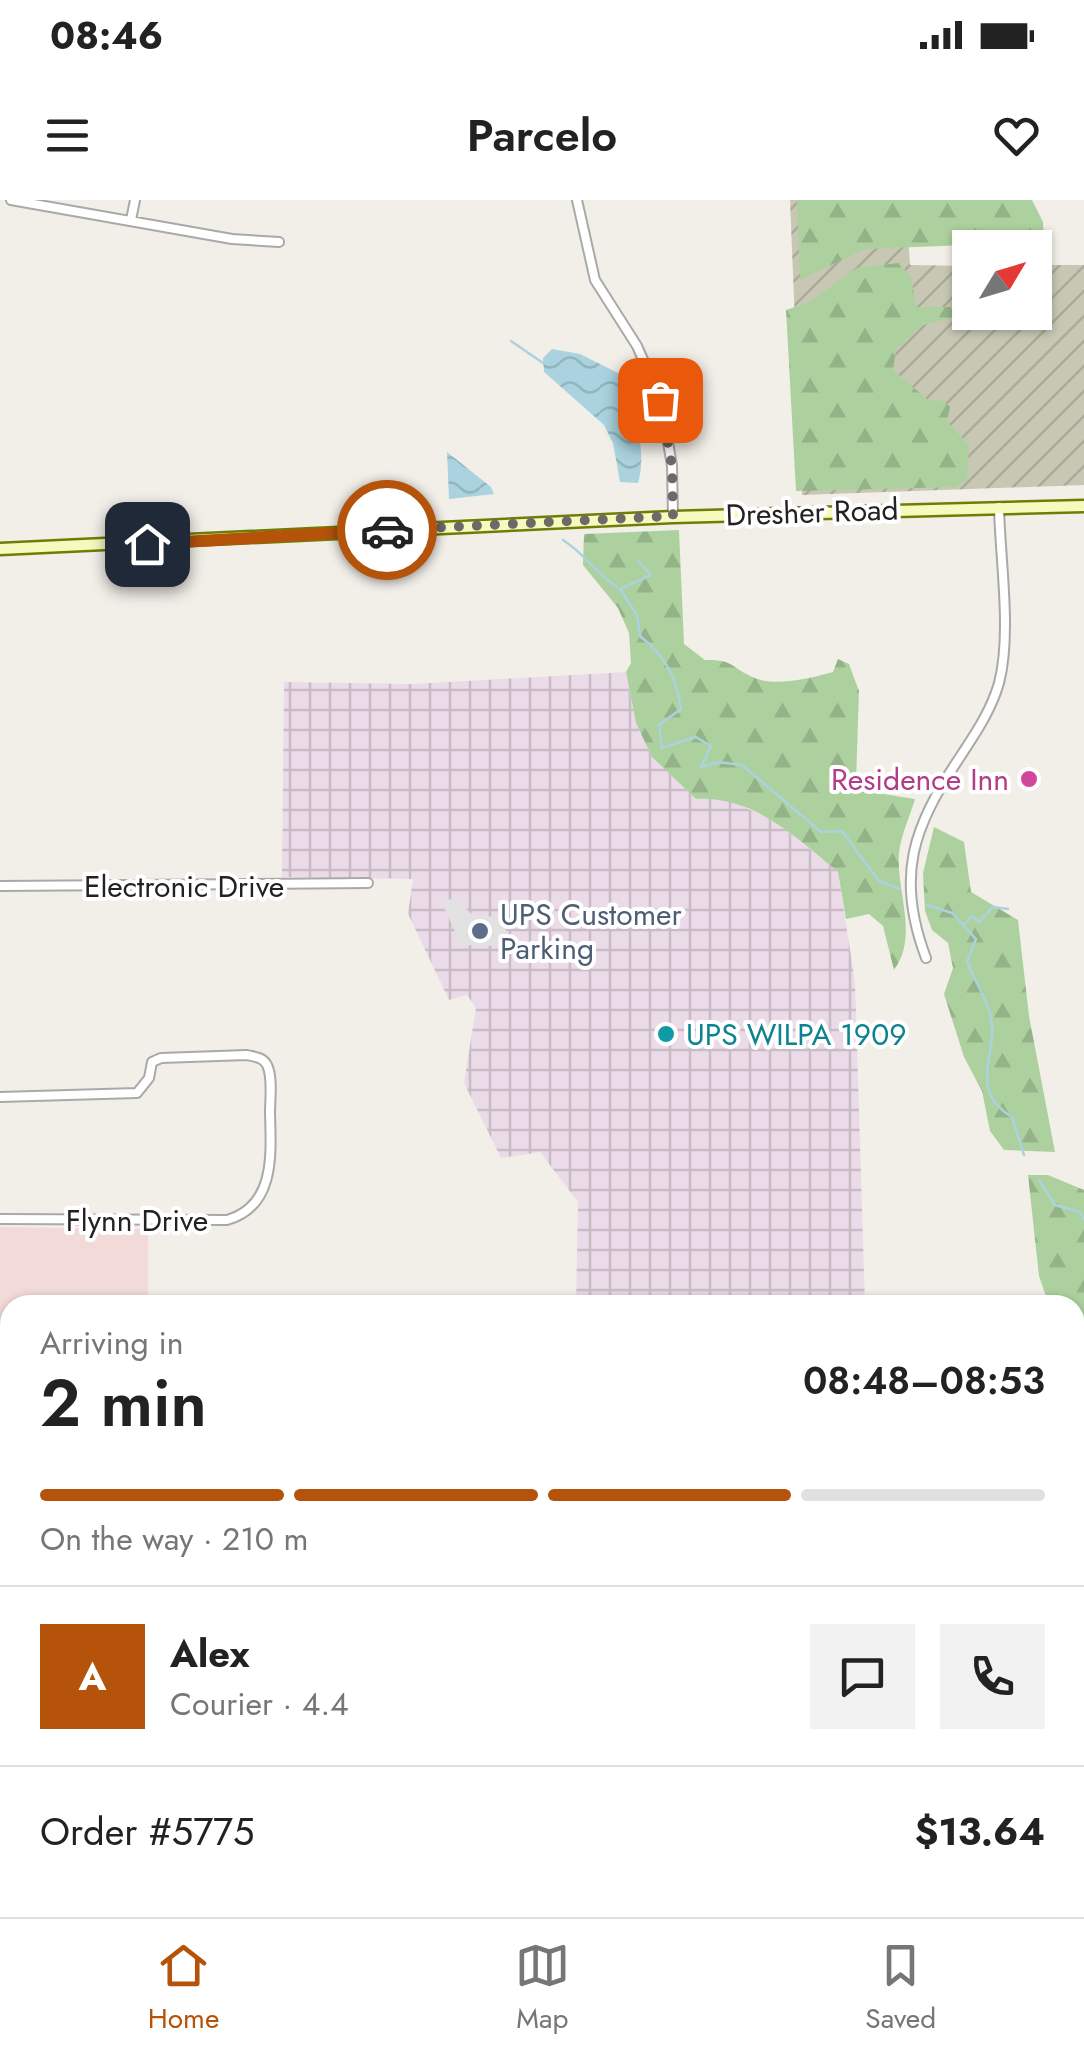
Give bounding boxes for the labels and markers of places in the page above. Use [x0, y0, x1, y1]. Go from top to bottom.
pin [618, 358, 703, 443]
pin [105, 502, 190, 587]
place label: Residence Inn [831, 758, 1009, 801]
marker: Residence Inn [1018, 768, 1040, 790]
place label: UPS Customer Parking [500, 893, 682, 970]
marker: UPS Customer Parking [469, 920, 491, 942]
place label: UPS WILPA 1909 [686, 1013, 906, 1056]
marker: UPS WILPA 1909 [655, 1023, 677, 1045]

